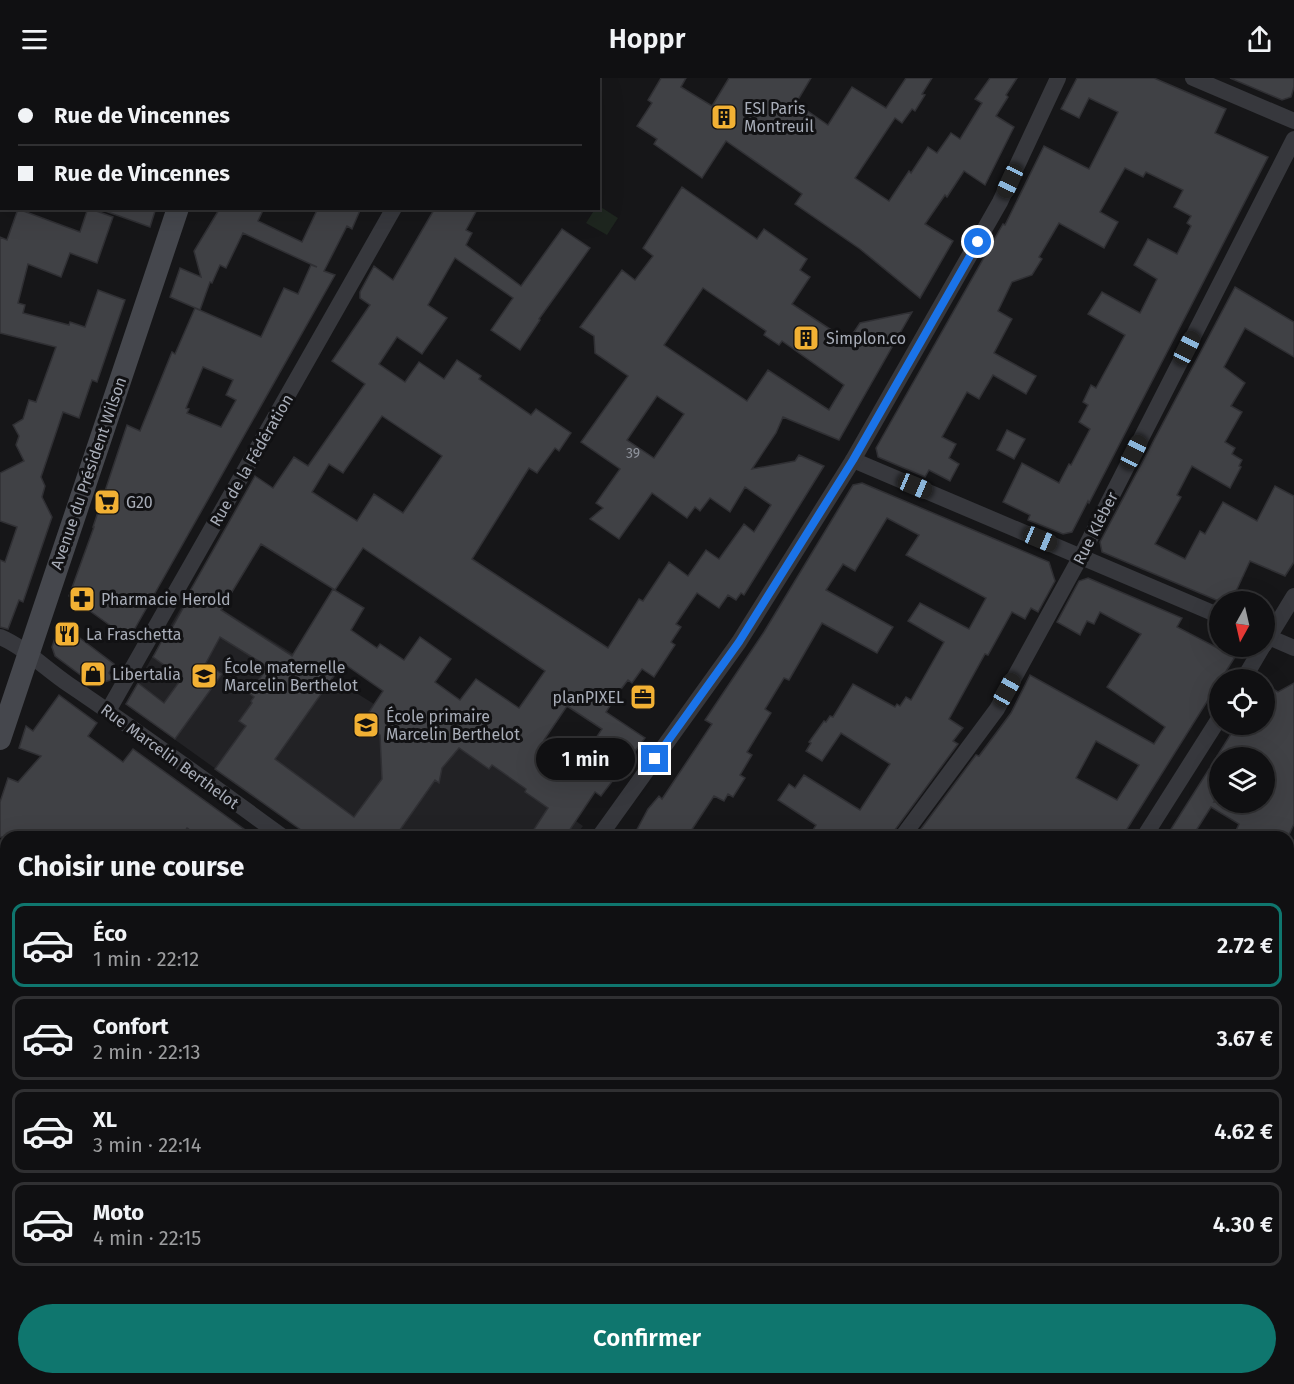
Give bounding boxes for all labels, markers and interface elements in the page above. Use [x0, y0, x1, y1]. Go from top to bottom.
icon: menu [18, 23, 51, 56]
text: Hoppr [609, 23, 685, 55]
icon: share [1243, 23, 1276, 56]
place label: ESI Paris Montreuil [744, 99, 814, 136]
text: Rue de Vincennes [54, 102, 230, 129]
building icon: ESI Paris Montreuil [709, 102, 739, 132]
text: Rue de Vincennes [54, 160, 230, 187]
car [994, 161, 1026, 201]
route start [964, 228, 991, 255]
building icon: Simplon.co [791, 323, 821, 353]
car [1171, 328, 1203, 368]
place label: Simplon.co [826, 329, 906, 348]
street label: Avenue du Président Wilson [47, 375, 130, 572]
street label: Rue de la Fédération [206, 391, 297, 530]
car [1118, 432, 1150, 472]
house number: 39 [626, 445, 640, 462]
car [895, 471, 935, 501]
supermarket icon: G20 [92, 487, 122, 517]
street label: Rue Kléber [1069, 488, 1122, 568]
place label: G20 [126, 493, 153, 512]
car [1020, 524, 1060, 554]
pharmacy icon: Pharmacie Herold [67, 584, 97, 614]
place label: Pharmacie Herold [101, 590, 231, 609]
north arrow [1209, 591, 1275, 657]
map controls [1209, 591, 1275, 813]
restaurant icon: La Fraschetta [52, 619, 82, 649]
place label: La Fraschetta [86, 625, 182, 644]
place label: École maternelle Marcelin Berthelot [224, 657, 358, 695]
shop icon: Libertalia [78, 659, 108, 689]
school or university icon: École maternelle Marcelin Berthelot [189, 661, 219, 691]
place label: Libertalia [112, 665, 181, 684]
button: locate [1209, 669, 1275, 735]
car [990, 670, 1024, 710]
office icon: planPIXEL [628, 682, 658, 712]
place label: planPIXEL [553, 688, 624, 707]
street label: Rue Marcelin Berthelot [97, 700, 243, 813]
place label: École primaire Marcelin Berthelot [386, 706, 520, 744]
school or university icon: École primaire Marcelin Berthelot [351, 710, 381, 740]
callout: 1 min [535, 738, 634, 780]
route end [641, 745, 668, 772]
text: 1 min [561, 747, 610, 771]
button: layers [1209, 747, 1275, 813]
text: Choisir une course [18, 851, 244, 883]
icon: car [21, 918, 75, 972]
text: Éco [93, 920, 127, 947]
text: 2.72 € [1217, 932, 1273, 959]
text: 1 min · 22:12 [93, 947, 199, 971]
icon: car [21, 1011, 75, 1065]
text: Confort [93, 1013, 169, 1040]
text: 3.67 € [1216, 1025, 1273, 1052]
text: 2 min · 22:13 [93, 1040, 201, 1064]
icon: car [21, 1104, 75, 1158]
text: XL [93, 1106, 117, 1133]
text: 4.62 € [1214, 1118, 1273, 1145]
text: 3 min · 22:14 [93, 1133, 201, 1157]
icon: car [21, 1197, 75, 1251]
text: Moto [93, 1199, 144, 1226]
text: 4.30 € [1213, 1211, 1273, 1238]
text: 4 min · 22:15 [93, 1226, 201, 1250]
button: Confirmer [18, 1304, 1276, 1373]

